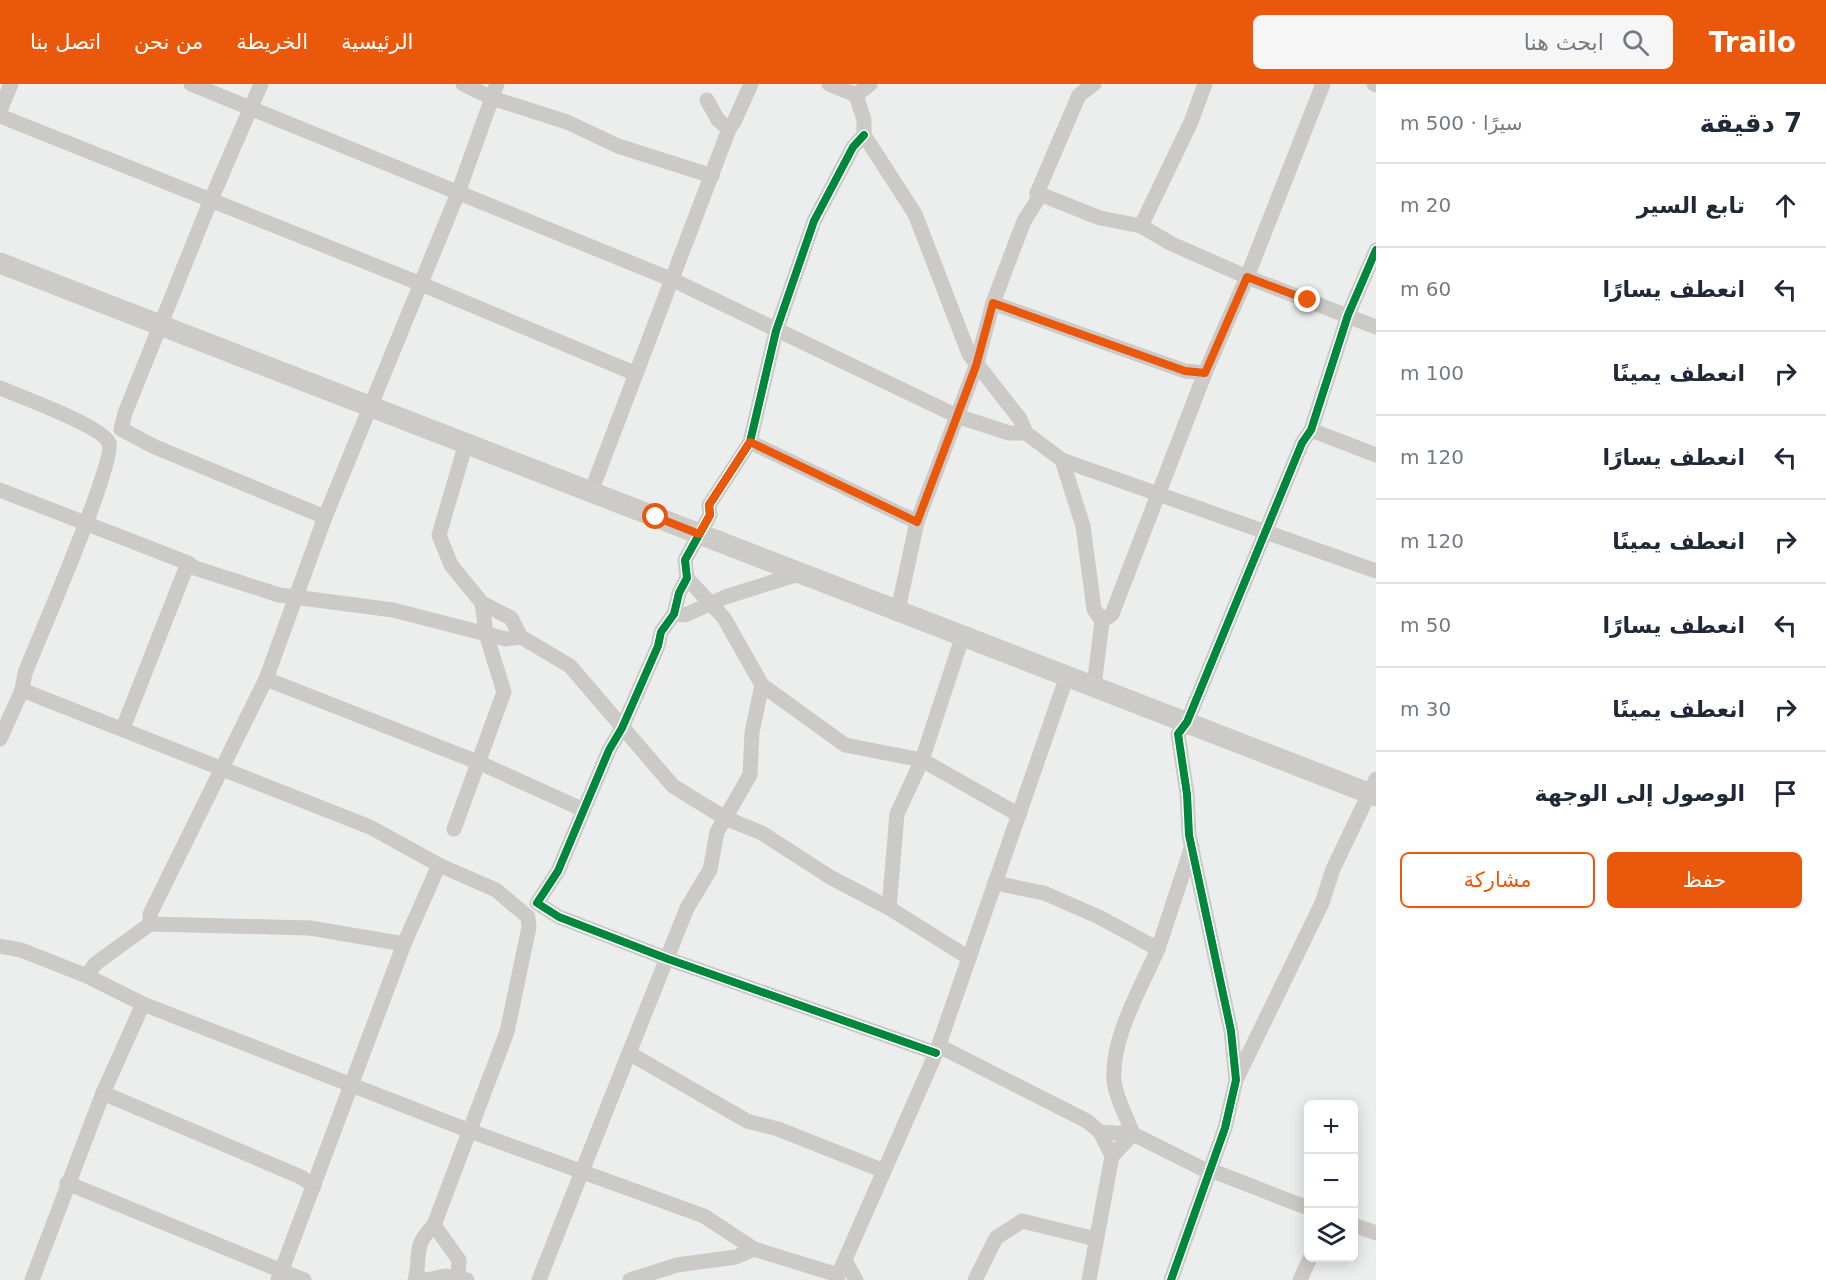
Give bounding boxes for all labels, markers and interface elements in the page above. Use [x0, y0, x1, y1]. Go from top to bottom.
search box [1253, 15, 1673, 69]
icon: search [1619, 26, 1652, 59]
text: Trailo [1709, 26, 1796, 59]
text: اتصل بنا [30, 30, 101, 54]
text: من نحن [134, 30, 203, 54]
text: الخريطة [236, 30, 308, 54]
text: الرئيسية [341, 30, 413, 54]
text: ابحث هنا [1524, 30, 1604, 55]
text: 7 دقيقة [1699, 108, 1802, 138]
text: سيرًا · 500 m [1400, 111, 1523, 135]
icon: ahead [1769, 189, 1802, 222]
text: 20 m [1400, 193, 1451, 217]
text: تابع السير [1637, 193, 1745, 218]
icon: left [1769, 273, 1802, 306]
text: 60 m [1400, 277, 1451, 301]
text: انعطف يسارًا [1602, 277, 1745, 302]
route end [1294, 286, 1320, 312]
icon: right [1769, 357, 1802, 390]
text: 100 m [1400, 361, 1464, 385]
text: انعطف يمينًا [1612, 361, 1745, 386]
icon: left [1769, 441, 1802, 474]
text: 120 m [1400, 445, 1464, 469]
text: انعطف يسارًا [1602, 445, 1745, 470]
route start [642, 503, 668, 529]
icon: right [1769, 525, 1802, 558]
text: 120 m [1400, 529, 1464, 553]
text: انعطف يمينًا [1612, 529, 1745, 554]
icon: left [1769, 609, 1802, 642]
text: 50 m [1400, 613, 1451, 637]
text: انعطف يسارًا [1602, 613, 1745, 638]
icon: right [1769, 693, 1802, 726]
text: 30 m [1400, 697, 1451, 721]
text: انعطف يمينًا [1612, 697, 1745, 722]
icon: arrive [1769, 777, 1802, 810]
text: الوصول إلى الوجهة [1535, 781, 1745, 806]
button: مشاركة [1400, 852, 1595, 908]
button: حفظ [1607, 852, 1802, 908]
map controls [1304, 1100, 1358, 1262]
button: + [1304, 1100, 1358, 1154]
button: − [1304, 1154, 1358, 1208]
button: layers [1304, 1208, 1358, 1262]

